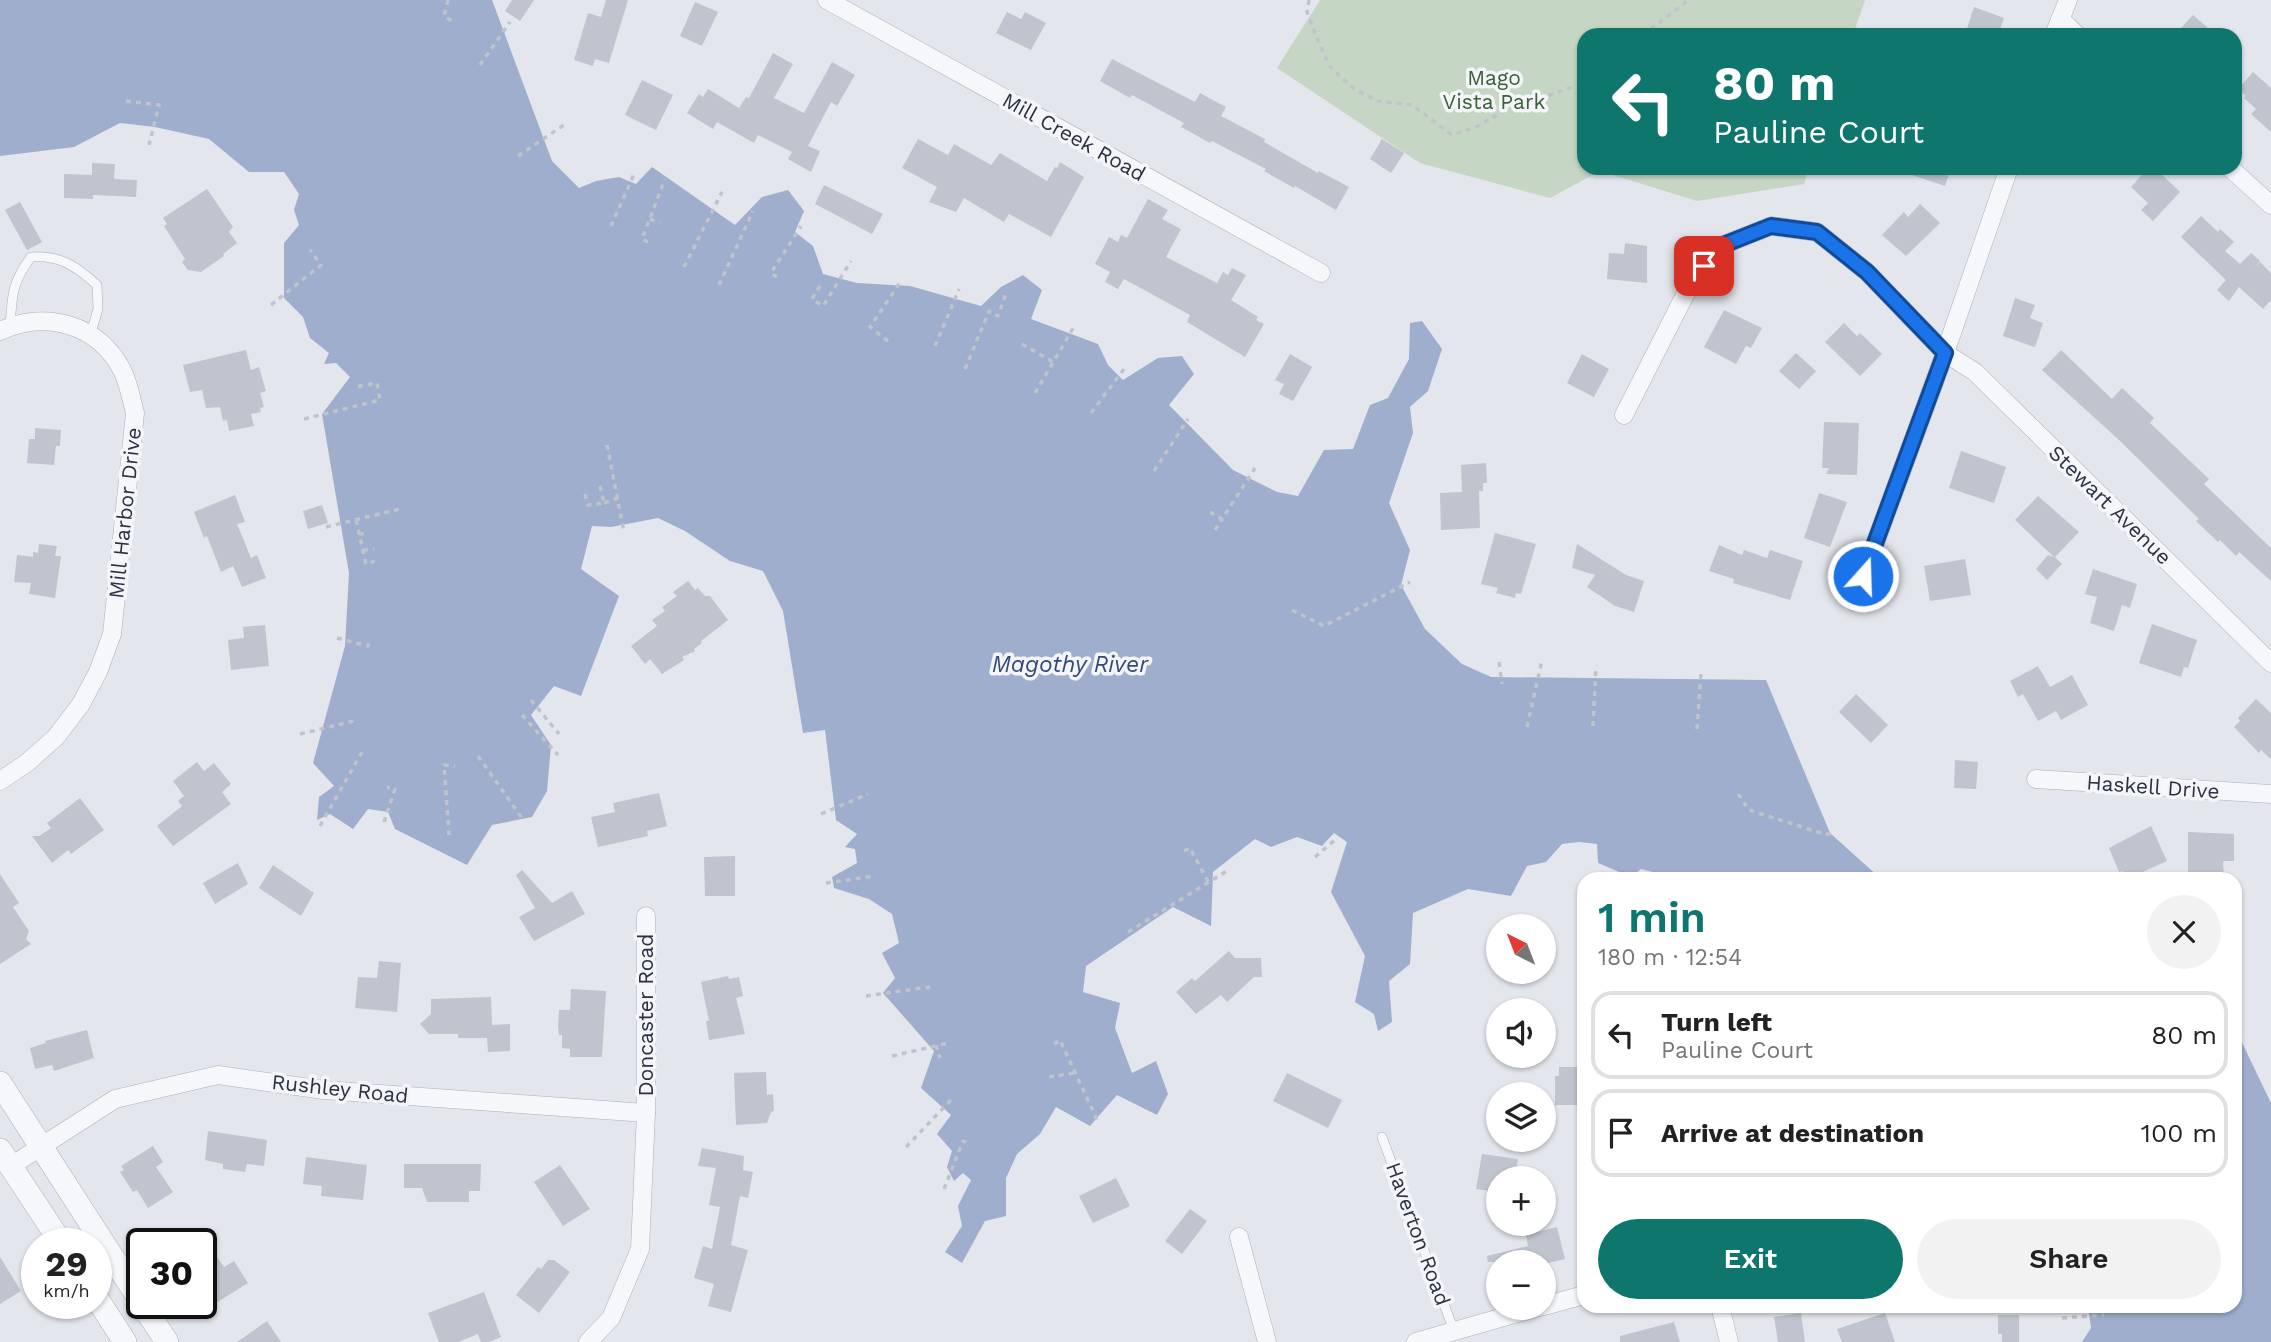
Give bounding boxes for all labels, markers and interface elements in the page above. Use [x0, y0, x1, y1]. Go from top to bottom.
text: 80 m [1713, 54, 1835, 112]
icon: left [1598, 56, 1689, 147]
park label: Mago Vista Park [1443, 65, 1545, 114]
street label: Mill Creek Road [998, 87, 1150, 186]
text: Pauline Court [1713, 113, 1924, 151]
pin [1674, 236, 1734, 296]
icon: arrive [1685, 247, 1723, 285]
street label: Mill Harbor Drive [103, 426, 146, 600]
street label: Stewart Avenue [2044, 440, 2177, 569]
position arrow [1826, 539, 1900, 613]
water label: Magothy River [992, 651, 1149, 678]
street label: Haskell Drive [2086, 769, 2220, 804]
text: 1 min [1598, 893, 1706, 942]
button: close [2147, 895, 2221, 969]
north arrow [1486, 914, 1556, 984]
map controls [1486, 914, 1556, 1320]
street label: Doncaster Road [633, 934, 658, 1096]
text: 180 m · 12:54 [1598, 944, 1742, 971]
button: sound [1486, 998, 1556, 1068]
text: Turn left [1661, 1007, 1772, 1037]
icon: left [1602, 1016, 1640, 1054]
text: 80 m [2151, 1020, 2217, 1050]
text: Pauline Court [1661, 1037, 1813, 1064]
street label: Rushley Road [270, 1069, 410, 1108]
button: layers [1486, 1082, 1556, 1152]
icon: arrive [1602, 1114, 1640, 1152]
text: Arrive at destination [1661, 1118, 1924, 1148]
text: 100 m [2141, 1118, 2217, 1148]
street label: Haverton Road [1381, 1159, 1456, 1309]
button: + [1486, 1166, 1556, 1236]
button: Exit [1598, 1219, 1903, 1299]
button: Share [1917, 1219, 2221, 1299]
speed limit sign: 30 [126, 1228, 217, 1319]
text: 29 [45, 1243, 88, 1285]
button: − [1486, 1250, 1556, 1320]
text: km/h [43, 1280, 90, 1301]

